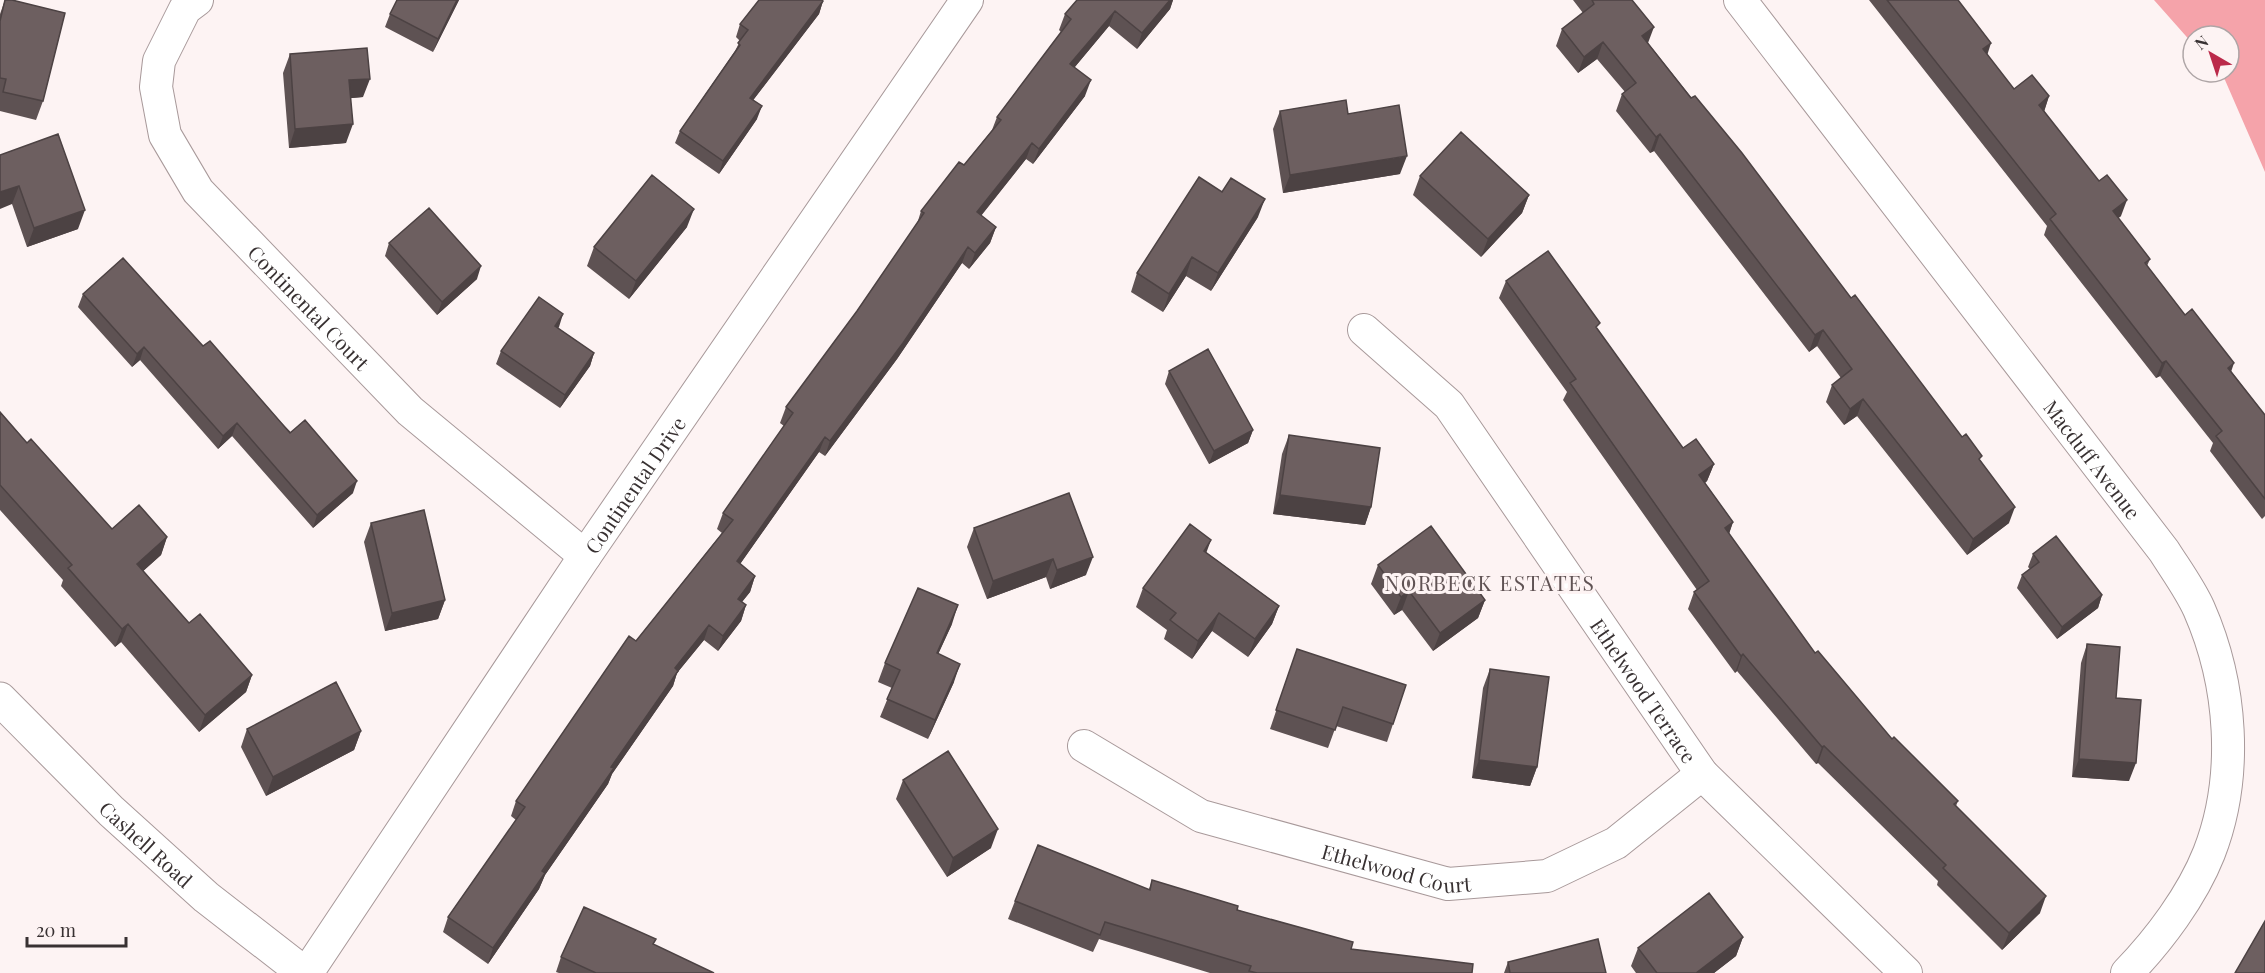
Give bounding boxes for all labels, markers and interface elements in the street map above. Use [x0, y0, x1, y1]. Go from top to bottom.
north arrow [2181, 24, 2241, 84]
text: N [2190, 30, 2213, 54]
street label: Continental Court [243, 238, 377, 376]
street label: Macduff Avenue [2039, 394, 2148, 524]
street label: Continental Drive [578, 411, 691, 558]
district label: NORBECK ESTATES [1385, 568, 1595, 596]
street label: Ethelwood Terrace [1585, 613, 1704, 768]
street label: Cashell Road [94, 794, 199, 893]
street label: Ethelwood Court [1319, 836, 1473, 898]
scale bar [27, 910, 126, 948]
text: 20 m [36, 918, 76, 942]

